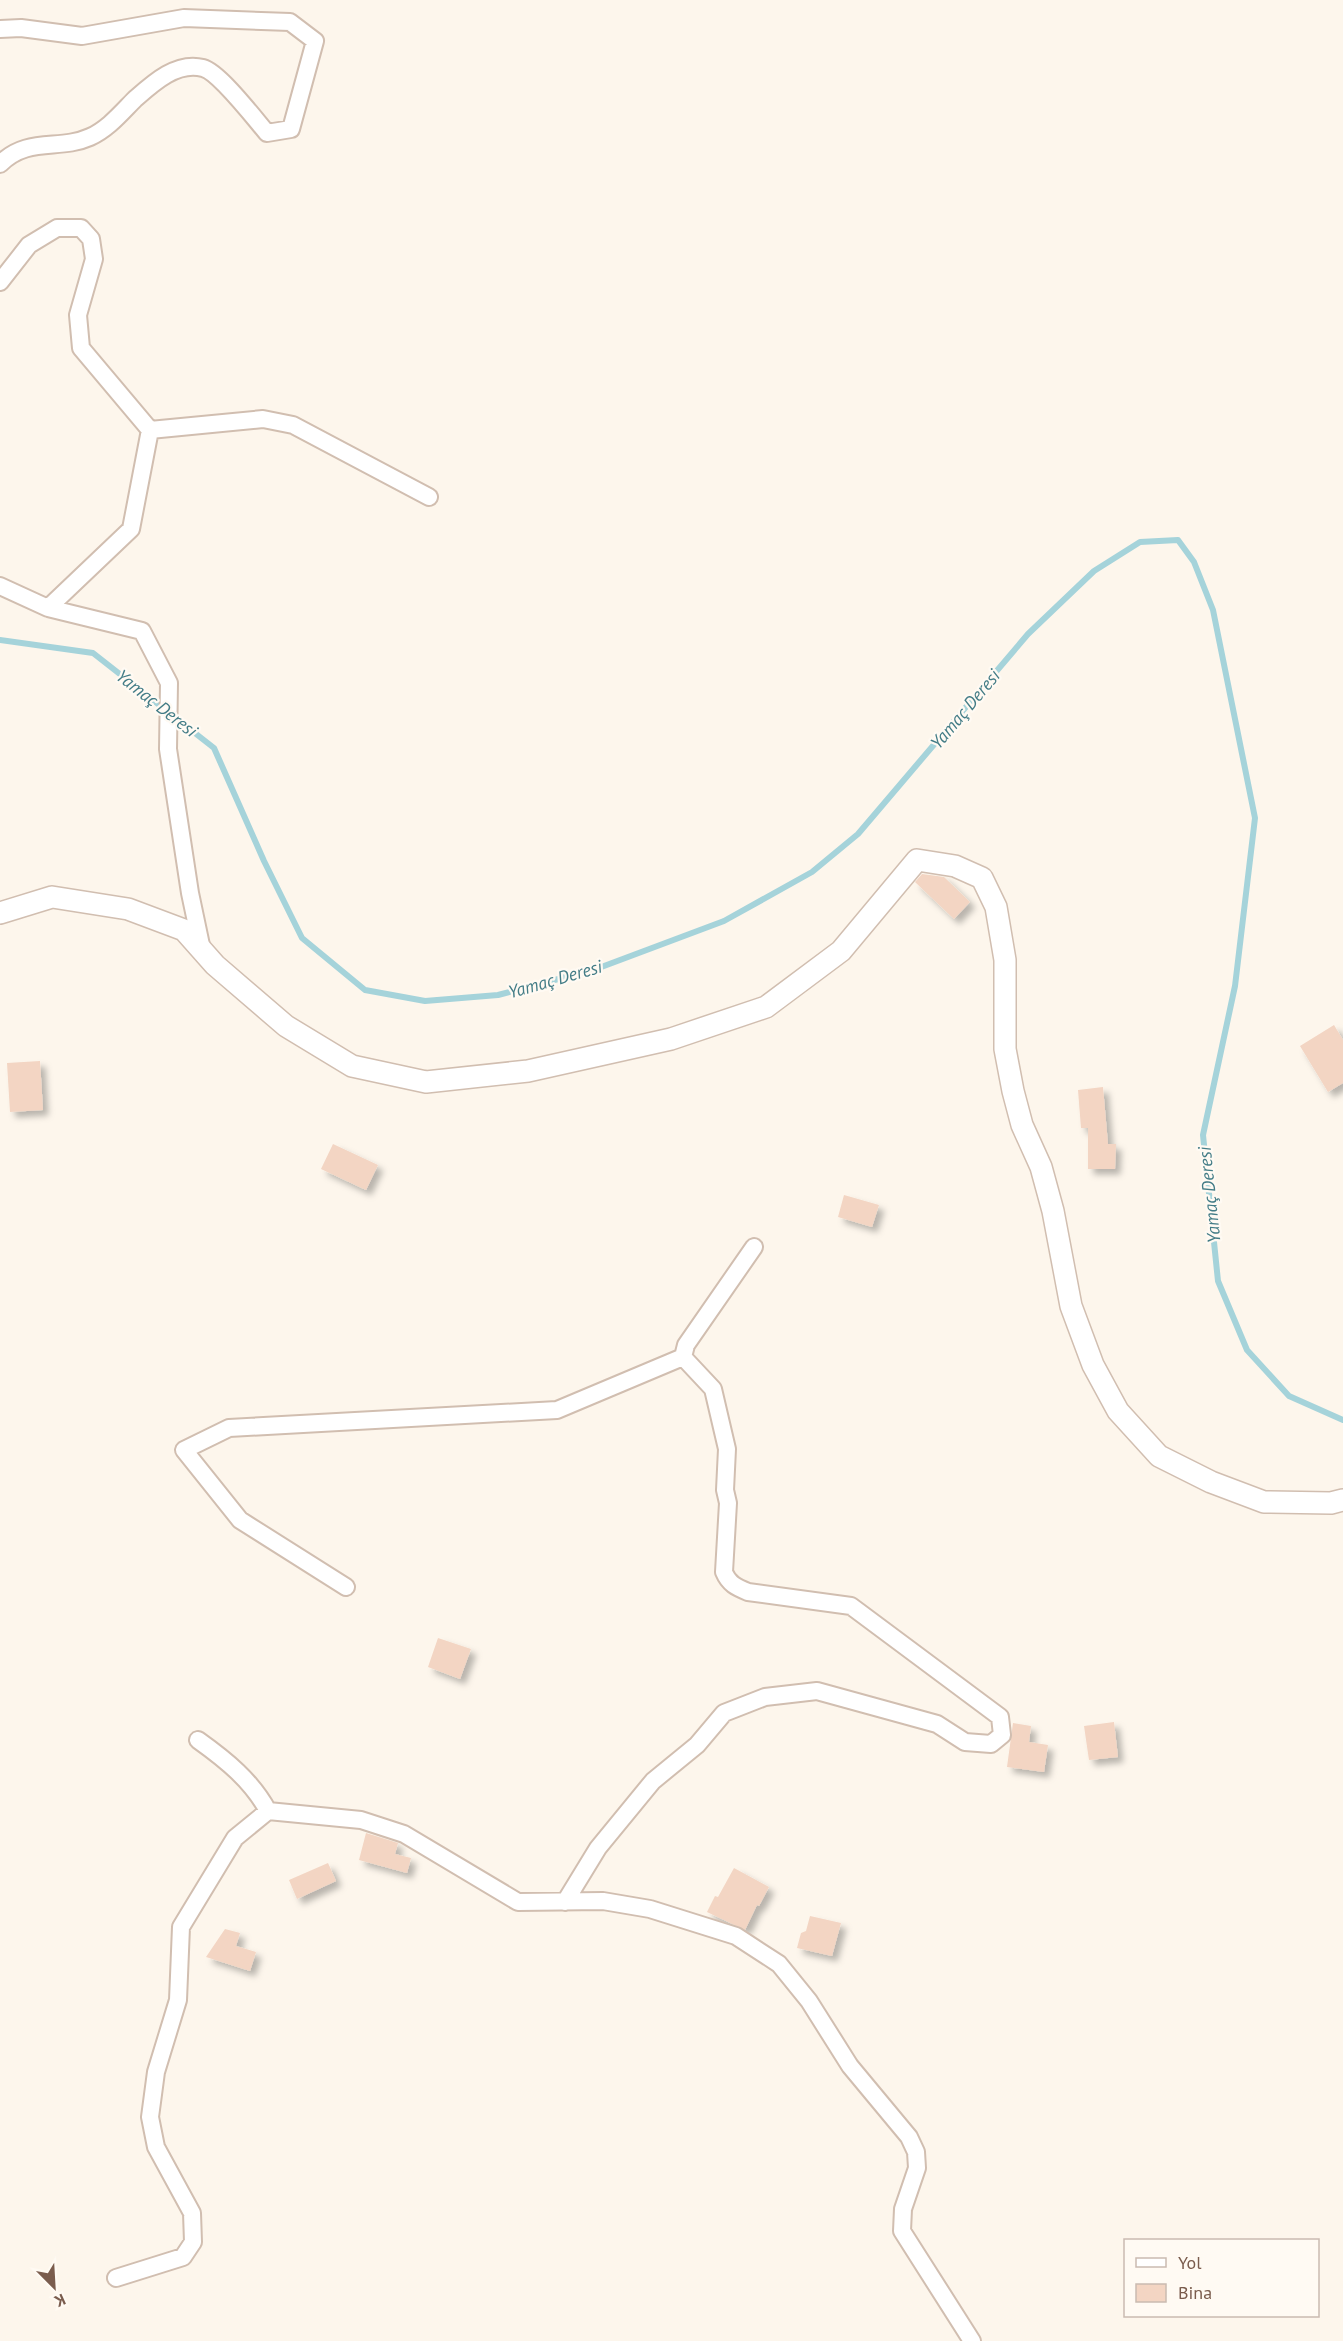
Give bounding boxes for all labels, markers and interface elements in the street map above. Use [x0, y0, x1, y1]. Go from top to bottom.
water label: Yamaç Deresi [925, 663, 1006, 754]
water label: Yamaç Deresi [112, 664, 203, 743]
water label: Yamaç Deresi [505, 954, 606, 1003]
water label: Yamaç Deresi [1192, 1144, 1226, 1244]
legend [1124, 2239, 1319, 2317]
text: Yol [1178, 2251, 1202, 2274]
north arrow [24, 2257, 84, 2317]
text: Bina [1178, 2281, 1212, 2304]
text: K [51, 2290, 69, 2312]

